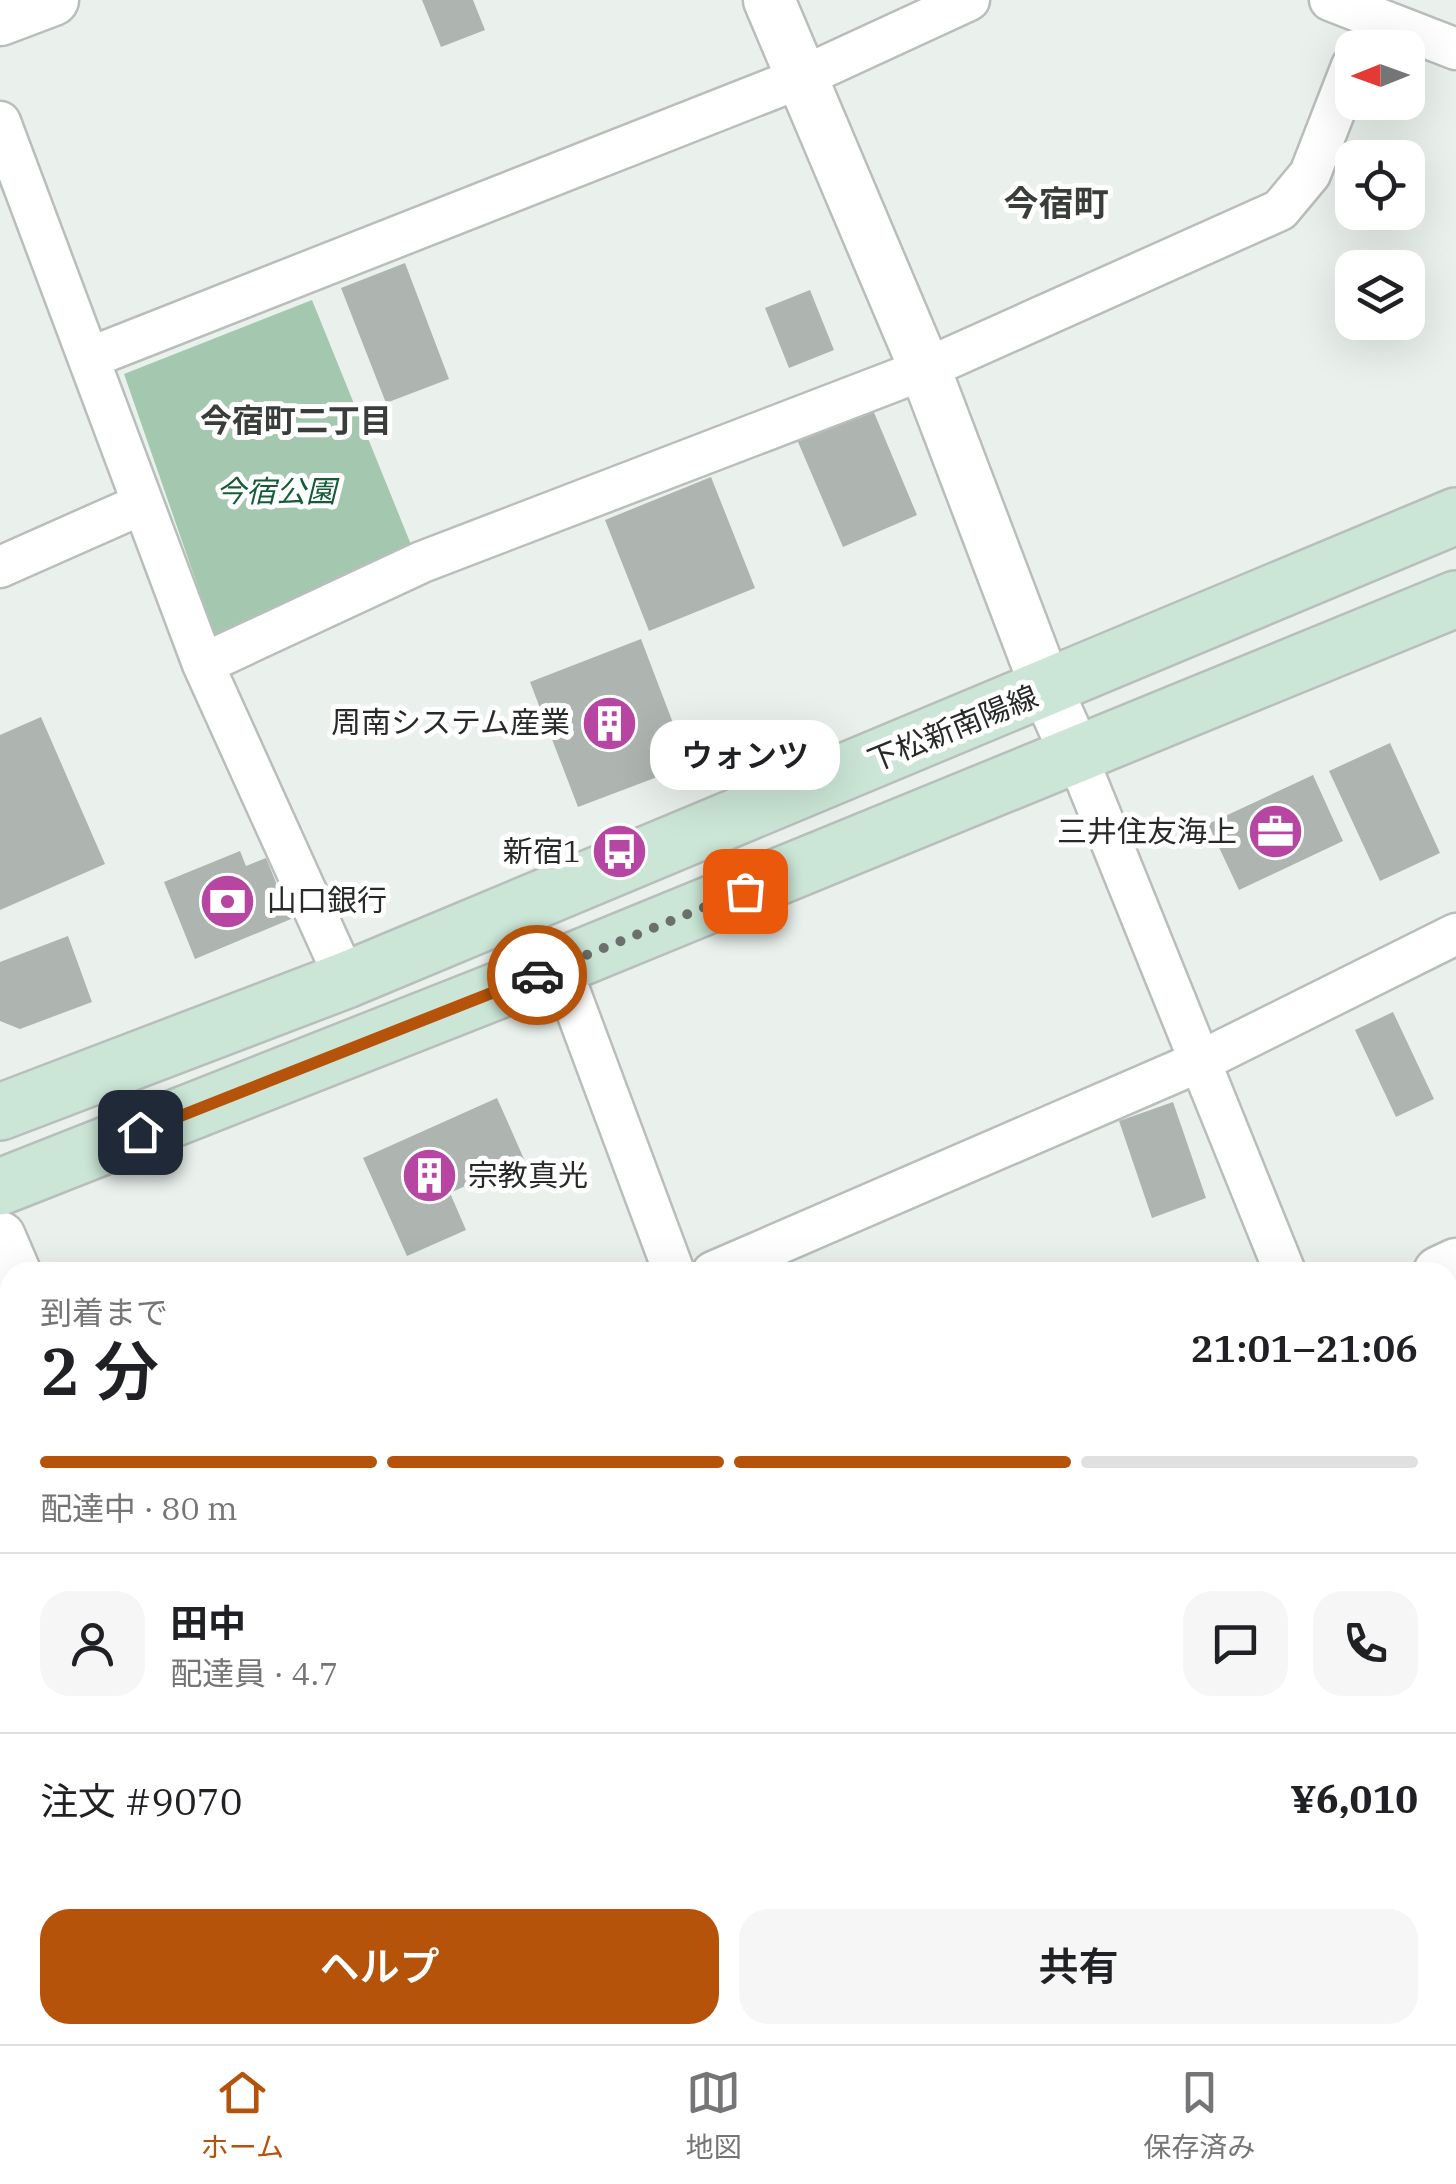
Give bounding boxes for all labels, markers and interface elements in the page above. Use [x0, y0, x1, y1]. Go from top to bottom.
north arrow [1335, 30, 1425, 120]
map controls [1335, 30, 1425, 340]
button: locate [1335, 140, 1425, 230]
district label: 今宿町 [1003, 180, 1109, 226]
button: layers [1335, 250, 1425, 340]
district label: 今宿町二丁目 [200, 399, 392, 441]
park label: 今宿公園 [216, 471, 340, 510]
street label: 下松新南陽線 [862, 676, 1043, 779]
building icon: 周南システム産業 [579, 693, 639, 753]
place label: 周南システム産業 [331, 702, 570, 741]
callout: ウォンツ [650, 721, 840, 791]
text: ウォンツ [681, 734, 809, 776]
office icon: 三井住友海上 [1246, 802, 1306, 862]
place label: 三井住友海上 [1057, 811, 1237, 850]
bus stop icon: 新宿1 [590, 822, 650, 882]
place label: 新宿1 [503, 831, 581, 870]
pin [703, 849, 788, 934]
icon: bag [718, 864, 773, 919]
bank icon: 山口銀行 [198, 871, 258, 931]
place label: 山口銀行 [267, 880, 387, 919]
courier [487, 925, 587, 1025]
icon: car [510, 948, 565, 1003]
pin [98, 1090, 183, 1175]
icon: home [113, 1105, 168, 1160]
building icon: 宗教真光 [399, 1146, 459, 1206]
place label: 宗教真光 [468, 1155, 588, 1194]
text: 到着まで [40, 1291, 168, 1333]
text: 21:01–21:06 [1191, 1323, 1418, 1372]
text: 2 分 [40, 1328, 159, 1413]
text: 配達中 · 80 m [40, 1487, 238, 1529]
button: person [40, 1591, 145, 1696]
button: chat [1183, 1591, 1288, 1696]
button: phone [1313, 1591, 1418, 1696]
text: 田中 [170, 1598, 246, 1647]
text: 配達員 · 4.7 [170, 1652, 338, 1694]
text: ¥6,010 [1290, 1774, 1418, 1823]
text: 注文 #9070 [40, 1776, 242, 1825]
button: ヘルプ [40, 1909, 719, 2024]
button: 共有 [739, 1909, 1418, 2024]
tab: ホーム [201, 2065, 284, 2165]
tab: 地図 [686, 2065, 742, 2165]
tab: 保存済み [1143, 2065, 1255, 2165]

